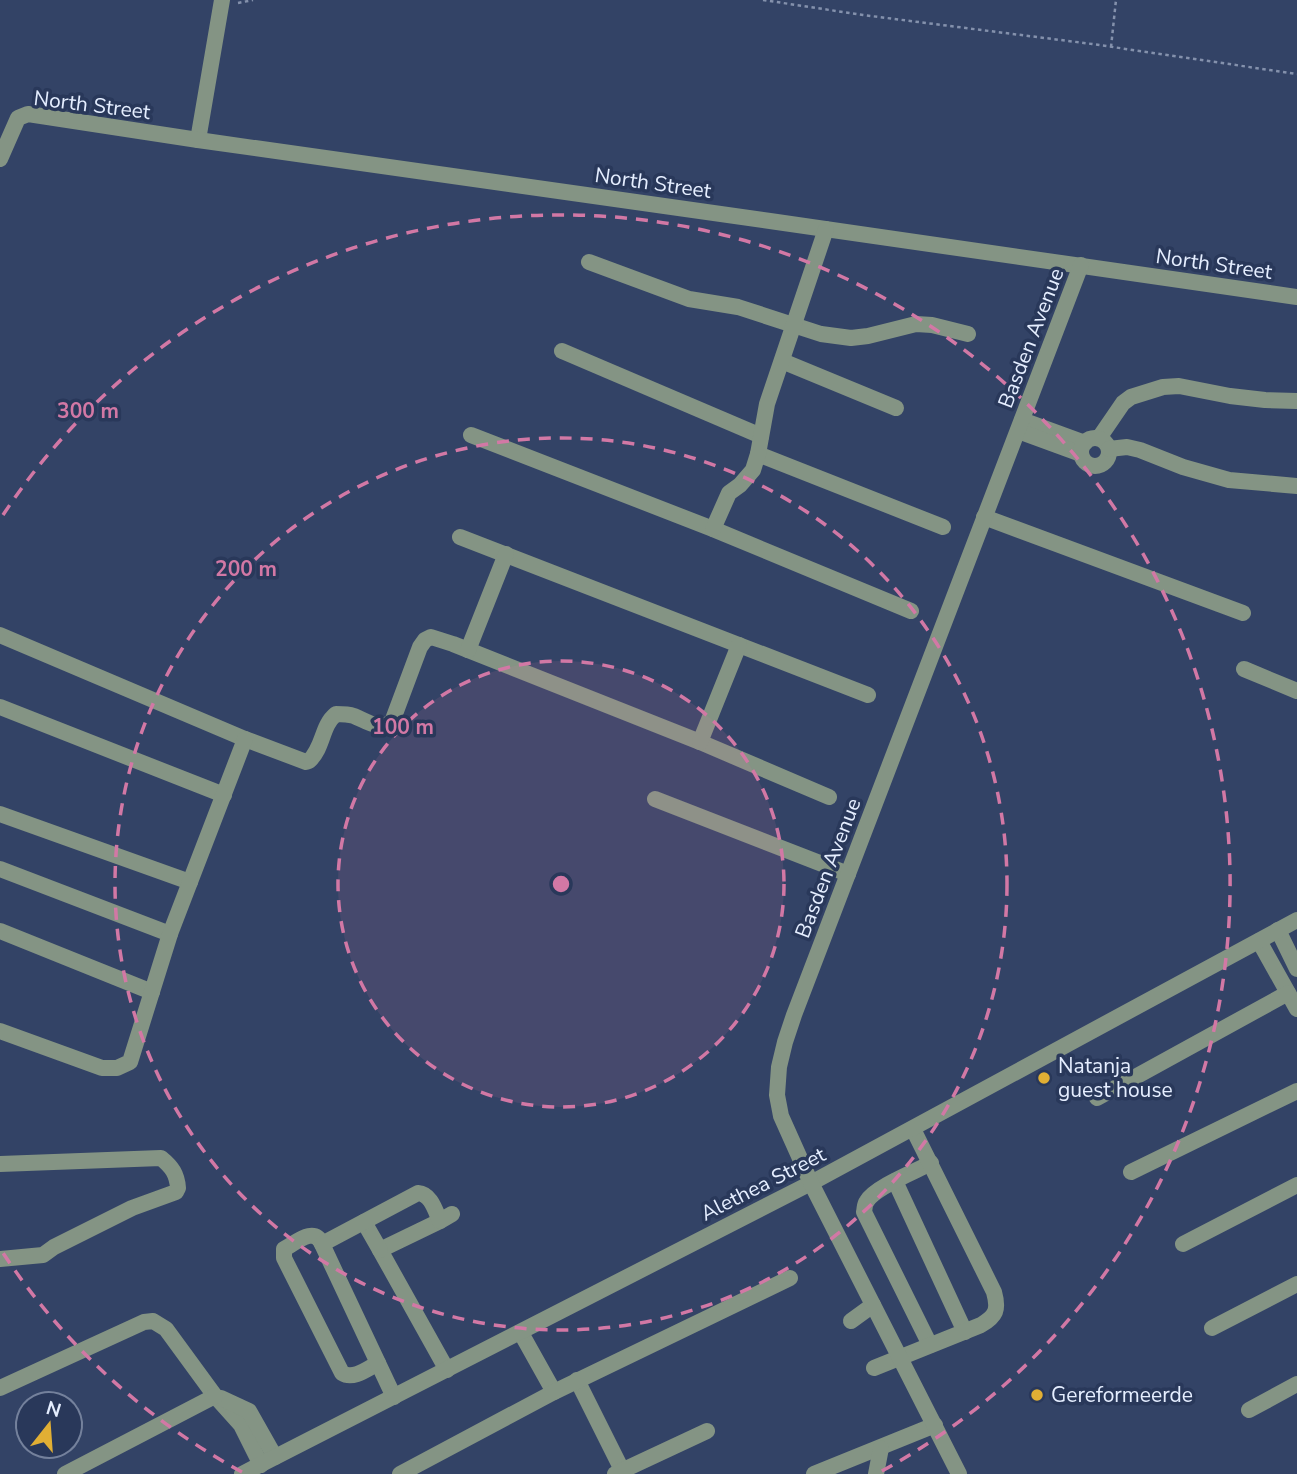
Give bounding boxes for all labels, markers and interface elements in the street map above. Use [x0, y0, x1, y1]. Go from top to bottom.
street label: North Street [32, 84, 153, 126]
street label: North Street [593, 161, 714, 205]
street label: North Street [1154, 242, 1275, 286]
street label: Basden Avenue [991, 264, 1071, 412]
text: 300 m [57, 397, 119, 425]
text: 200 m [215, 555, 277, 583]
text: 100 m [372, 713, 434, 741]
street label: Basden Avenue [788, 794, 868, 942]
centre of rings [549, 872, 573, 896]
place label: Natanja guest house [1058, 1052, 1173, 1104]
marker: Natanja guest house [1036, 1070, 1052, 1086]
street label: Alethea Street [696, 1140, 831, 1228]
place label: Gereformeerde [1051, 1381, 1193, 1409]
marker: Gereformeerde [1029, 1387, 1045, 1403]
north arrow [14, 1390, 84, 1460]
text: N [43, 1395, 64, 1424]

